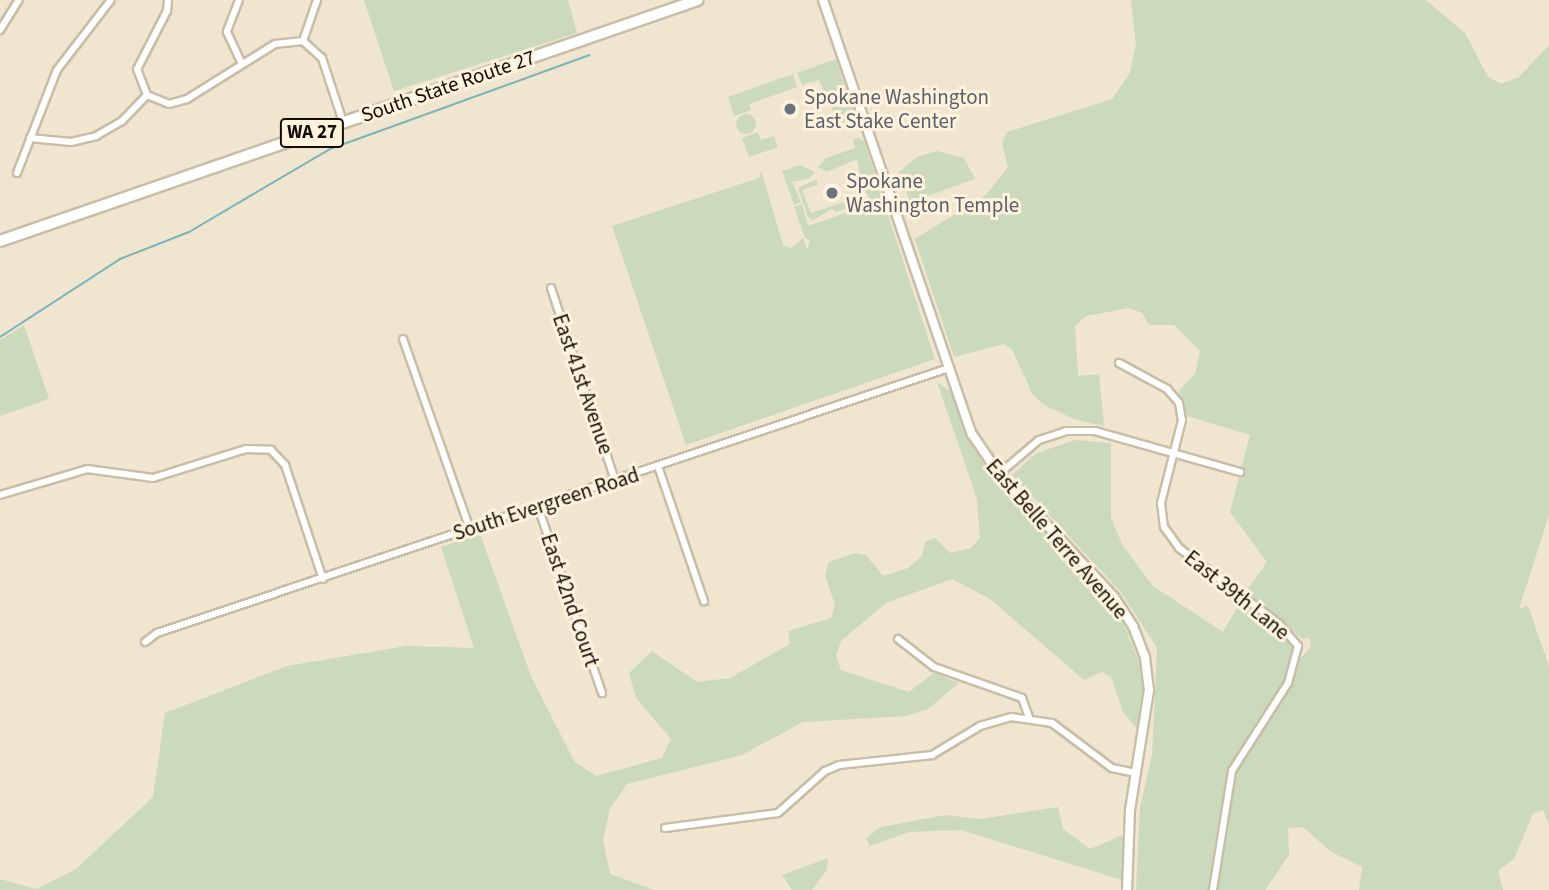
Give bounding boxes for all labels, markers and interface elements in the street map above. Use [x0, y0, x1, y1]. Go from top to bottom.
street label: South State Route 27 [358, 44, 538, 128]
place label: Spokane Washington East Stake Center [804, 84, 989, 134]
marker: Spokane Washington East Stake Center [782, 101, 798, 117]
road number: WA 27 [279, 118, 345, 148]
place label: Spokane Washington Temple [846, 168, 1019, 218]
marker: Spokane Washington Temple [824, 185, 840, 201]
street label: East 41st Avenue [547, 311, 619, 457]
street label: East Belle Terre Avenue [981, 454, 1133, 624]
street label: South Evergreen Road [450, 462, 642, 546]
street label: East 42nd Court [536, 530, 604, 670]
street label: East 39th Lane [1179, 545, 1295, 645]

